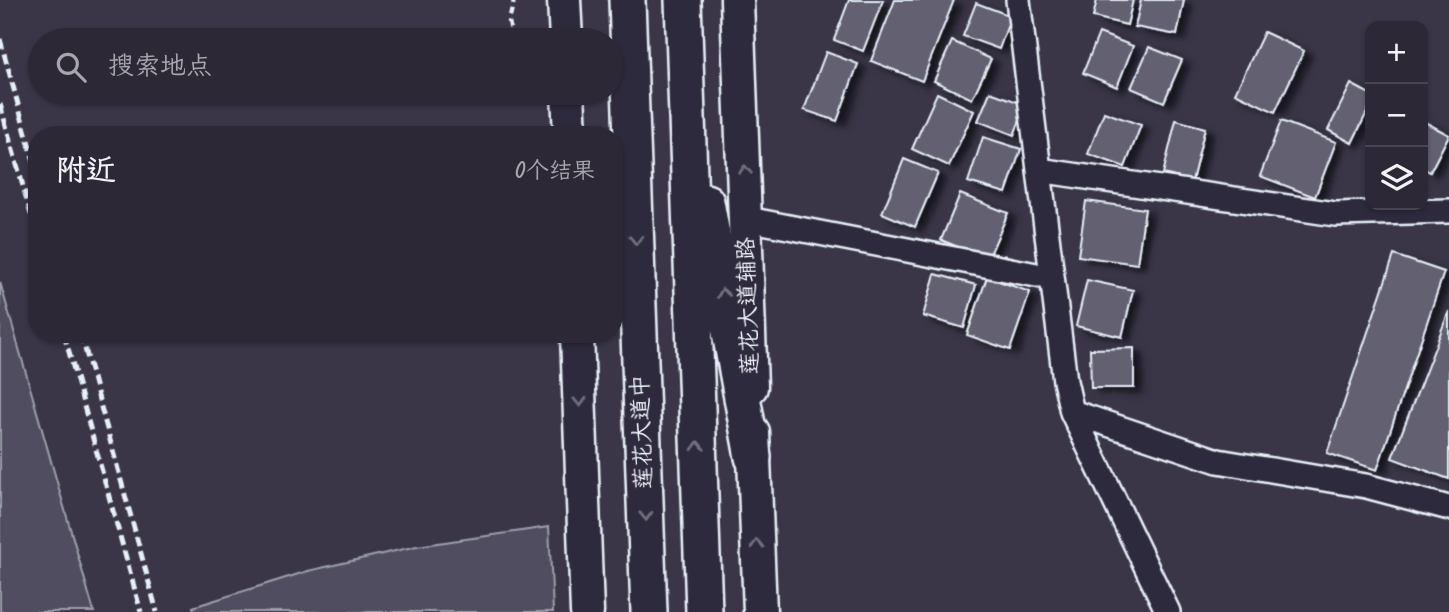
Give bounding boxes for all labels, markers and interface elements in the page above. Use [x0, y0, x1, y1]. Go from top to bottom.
map controls [1365, 21, 1428, 210]
button: + [1365, 21, 1428, 84]
search box [28, 28, 623, 105]
text: 搜索地点 [108, 46, 212, 88]
icon: search [52, 48, 90, 86]
button: − [1365, 84, 1428, 147]
button: layers [1365, 147, 1428, 210]
text: 附近 [56, 148, 116, 196]
text: 0个结果 [515, 154, 595, 190]
one-way arrow [737, 164, 752, 175]
one-way arrow [629, 234, 644, 245]
street label: 莲花大道辅路 [729, 236, 769, 376]
one-way arrow [716, 287, 731, 299]
street label: 莲花大道中 [623, 374, 663, 490]
one-way arrow [572, 397, 587, 408]
one-way arrow [690, 440, 705, 451]
one-way arrow [638, 511, 654, 522]
one-way arrow [749, 538, 764, 549]

